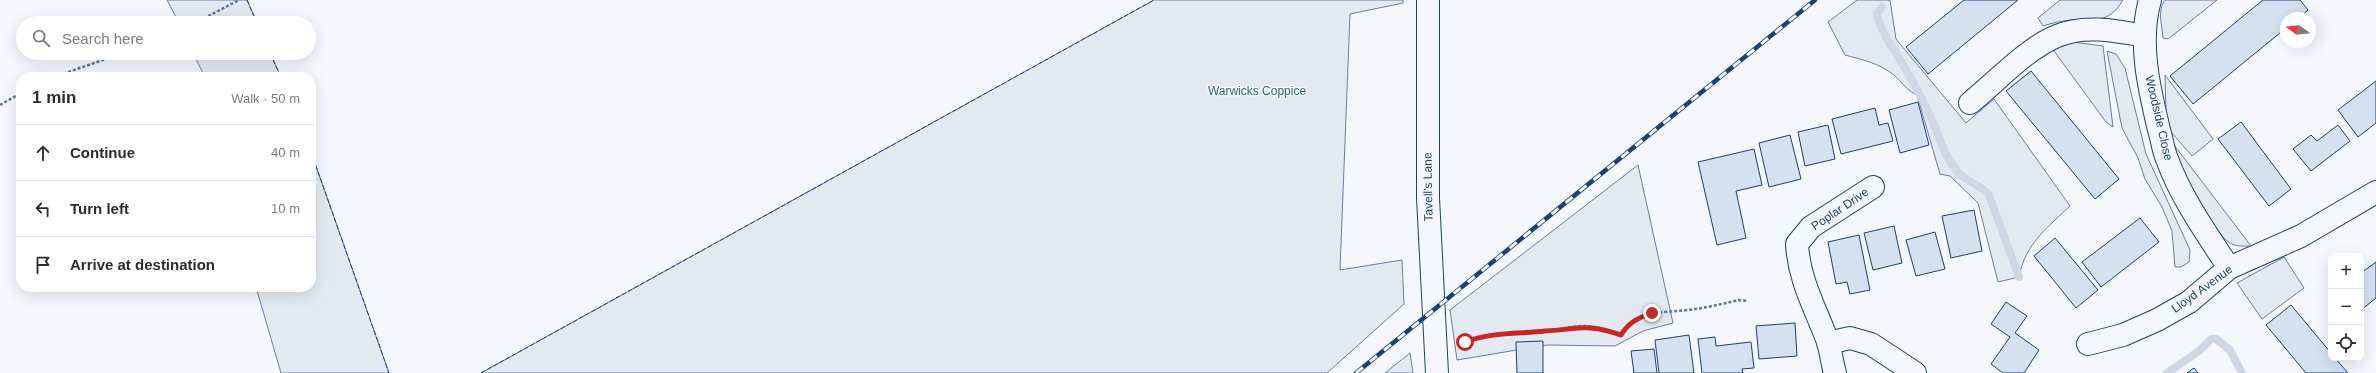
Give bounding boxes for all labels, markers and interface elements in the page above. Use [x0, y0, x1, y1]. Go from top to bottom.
north arrow [2280, 12, 2316, 48]
search box [16, 16, 316, 60]
icon: search [30, 27, 52, 49]
text: Search here [62, 30, 144, 47]
street label: Woodside Close [2142, 74, 2176, 162]
park label: Warwicks Coppice [1208, 84, 1306, 98]
text: 1 min [32, 88, 76, 107]
text: Walk · 50 m [231, 91, 300, 106]
icon: ahead [32, 142, 54, 164]
text: Continue [70, 144, 135, 161]
text: 40 m [271, 145, 300, 160]
street label: Tavell's Lane [1420, 152, 1436, 222]
street label: Poplar Drive [1809, 185, 1872, 233]
icon: left [32, 198, 54, 220]
text: Turn left [70, 200, 129, 217]
text: 10 m [271, 201, 300, 216]
map controls [2328, 253, 2364, 361]
button: + [2328, 253, 2364, 289]
icon: arrive [32, 254, 54, 276]
text: Arrive at destination [70, 256, 215, 273]
street label: Lloyd Avenue [2169, 262, 2235, 316]
button: − [2328, 289, 2364, 325]
route end [1643, 304, 1661, 322]
button: locate [2328, 325, 2364, 361]
route start [1456, 333, 1474, 351]

